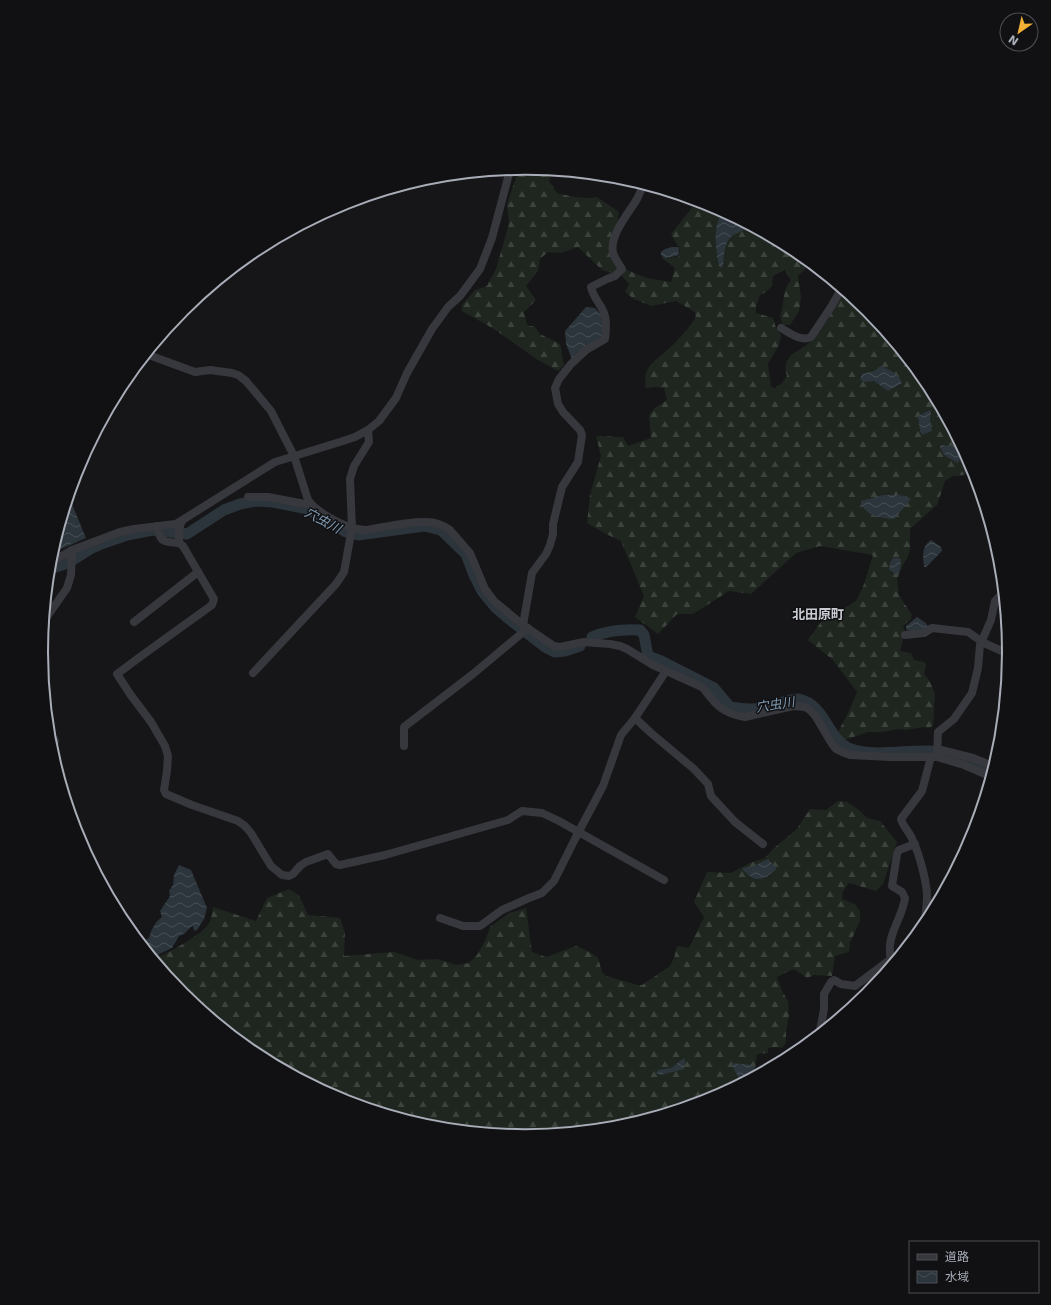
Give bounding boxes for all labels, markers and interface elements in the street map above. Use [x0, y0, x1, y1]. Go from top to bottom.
north arrow [999, 12, 1039, 52]
text: N [1006, 32, 1021, 48]
water label: 穴虫川 [302, 505, 345, 537]
district label: 北田原町 [792, 607, 844, 622]
water label: 穴虫川 [755, 694, 797, 715]
legend [909, 1241, 1039, 1293]
text: 道路 [945, 1250, 969, 1264]
text: 水域 [945, 1270, 969, 1284]

